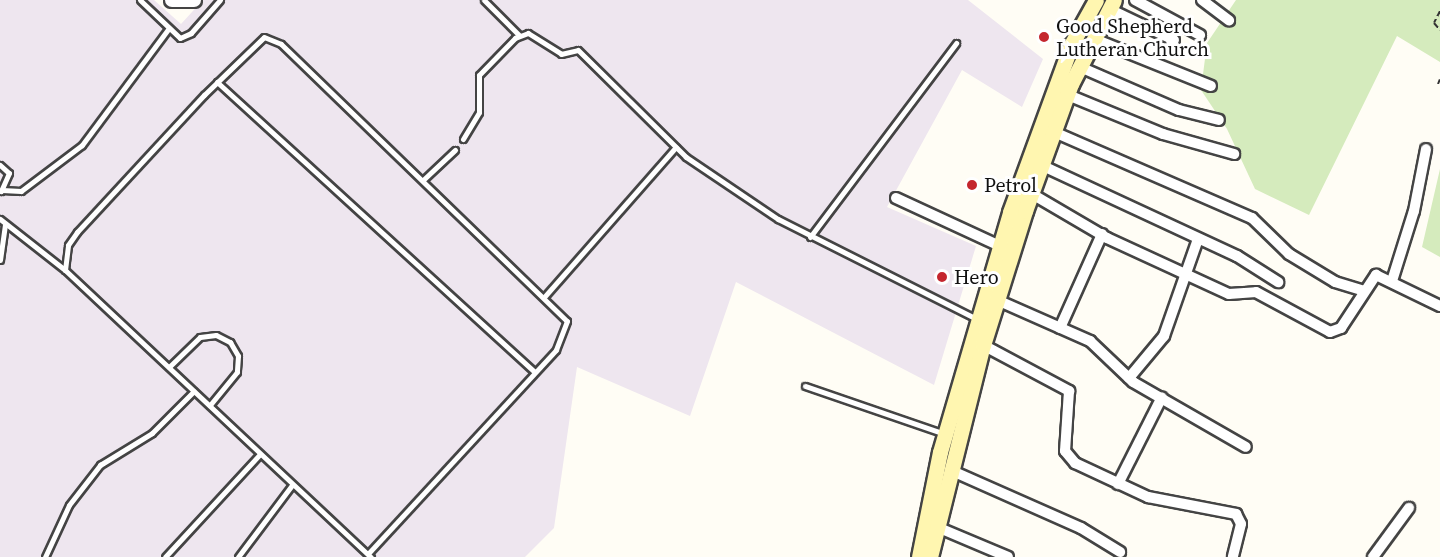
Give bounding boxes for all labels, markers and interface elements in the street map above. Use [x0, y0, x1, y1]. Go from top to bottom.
place label: Good Shepherd Lutheran Church [1056, 14, 1209, 61]
marker: Good Shepherd Lutheran Church [1037, 30, 1051, 44]
place label: Petrol [984, 173, 1037, 197]
marker: Petrol [965, 178, 979, 192]
place label: Hero [954, 265, 999, 289]
marker: Hero [935, 270, 949, 284]

